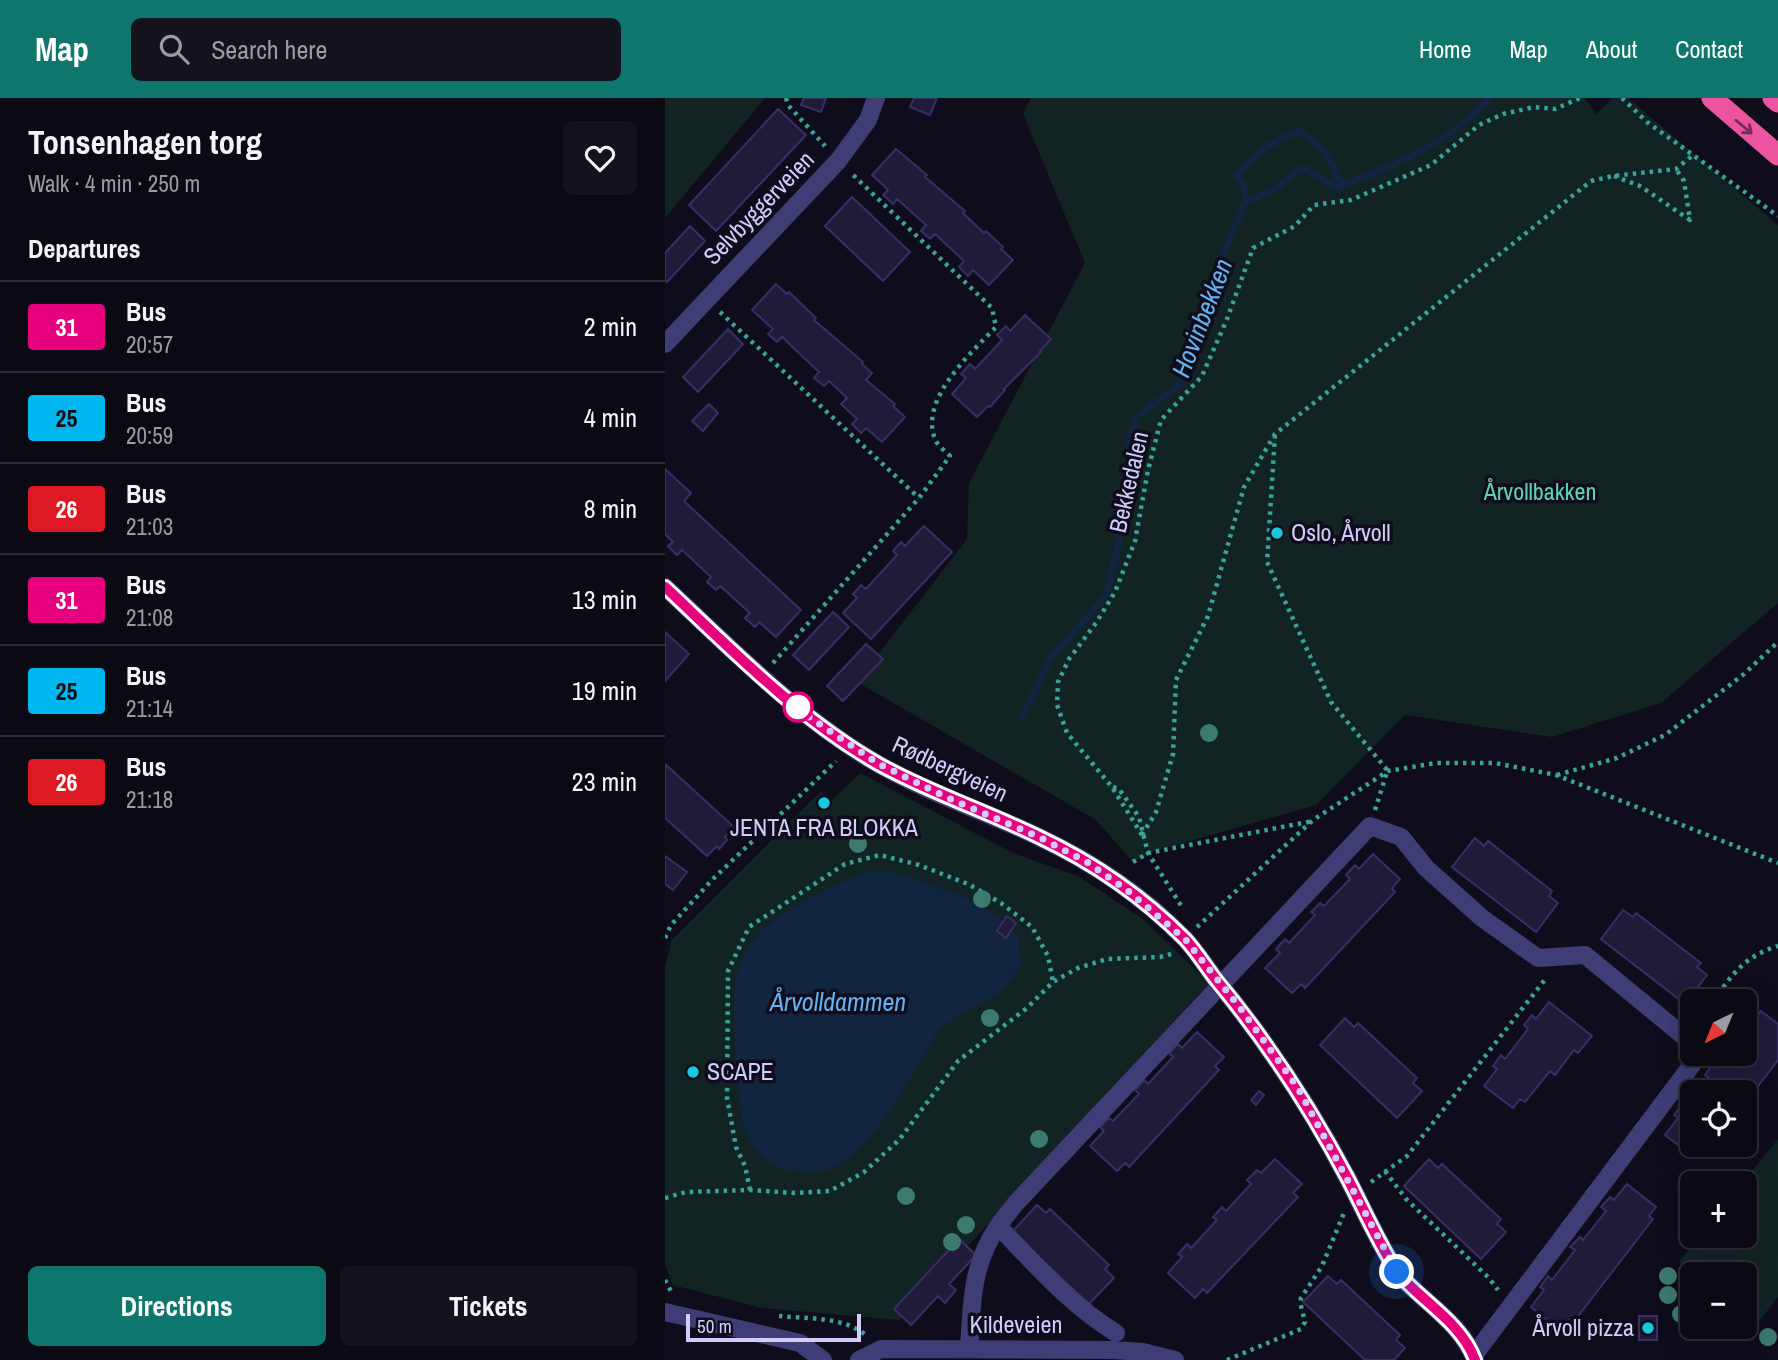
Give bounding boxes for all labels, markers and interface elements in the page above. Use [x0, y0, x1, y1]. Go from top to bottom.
search box [131, 18, 621, 81]
text: Map [35, 27, 89, 71]
icon: search [155, 30, 193, 68]
text: Search here [211, 32, 327, 67]
text: Home [1419, 33, 1471, 65]
text: Map [1509, 33, 1548, 65]
text: About [1586, 33, 1637, 65]
text: Contact [1675, 33, 1743, 65]
one-way arrow [1735, 119, 1753, 135]
text: Tonsenhagen torg [28, 120, 262, 164]
button: heart [563, 121, 637, 195]
street label: Selvbyggerveien [696, 143, 821, 271]
text: Walk · 4 min · 250 m [28, 168, 200, 199]
text: Departures [28, 231, 141, 266]
water label: Hovinbekken [1163, 253, 1240, 382]
text: Bus [126, 294, 166, 329]
text: 2 min [584, 309, 637, 344]
text: 31 [56, 311, 77, 343]
text: 20:57 [126, 329, 173, 360]
text: Bus [126, 385, 166, 420]
text: 4 min [584, 400, 637, 435]
text: 25 [56, 402, 77, 434]
text: 20:59 [126, 420, 173, 451]
street label: Bekkedalen [1101, 428, 1155, 535]
park label: Årvollbakken [1483, 475, 1596, 507]
text: Bus [126, 476, 166, 511]
text: 8 min [584, 491, 637, 526]
text: 26 [56, 493, 77, 525]
text: 21:03 [126, 511, 173, 542]
place label: Oslo, Årvoll [1291, 516, 1391, 548]
marker: Oslo, Årvoll [1269, 525, 1285, 541]
text: Bus [126, 567, 166, 602]
text: 13 min [572, 582, 637, 617]
text: 31 [56, 584, 77, 616]
text: 21:08 [126, 602, 173, 633]
text: Bus [126, 658, 166, 693]
text: 19 min [572, 673, 637, 708]
text: 25 [56, 675, 77, 707]
unlabelled marker [783, 692, 813, 722]
text: 21:14 [126, 693, 173, 724]
street label: Rødbergveien [888, 727, 1013, 809]
text: Bus [126, 749, 166, 784]
text: 23 min [572, 764, 637, 799]
text: 26 [56, 766, 77, 798]
text: 21:18 [126, 784, 173, 815]
marker: JENTA FRA BLOKKA [816, 795, 832, 811]
place label: JENTA FRA BLOKKA [730, 811, 919, 843]
water label: Årvolldammen [769, 984, 906, 1019]
north arrow [1680, 989, 1757, 1066]
map controls [1680, 989, 1757, 1339]
place label: SCAPE [707, 1055, 774, 1087]
marker: SCAPE [685, 1064, 701, 1080]
button: locate [1680, 1080, 1757, 1157]
button: + [1680, 1171, 1757, 1248]
your location [1379, 1254, 1414, 1289]
button: − [1680, 1262, 1757, 1339]
button: Directions [28, 1266, 326, 1346]
button: Tickets [340, 1266, 637, 1346]
street label: Kildeveien [970, 1308, 1063, 1340]
scale bar [686, 1311, 861, 1343]
place label: Årvoll pizza [1531, 1311, 1634, 1343]
text: 50 m [697, 1313, 732, 1339]
marker: Årvoll pizza [1640, 1320, 1656, 1336]

